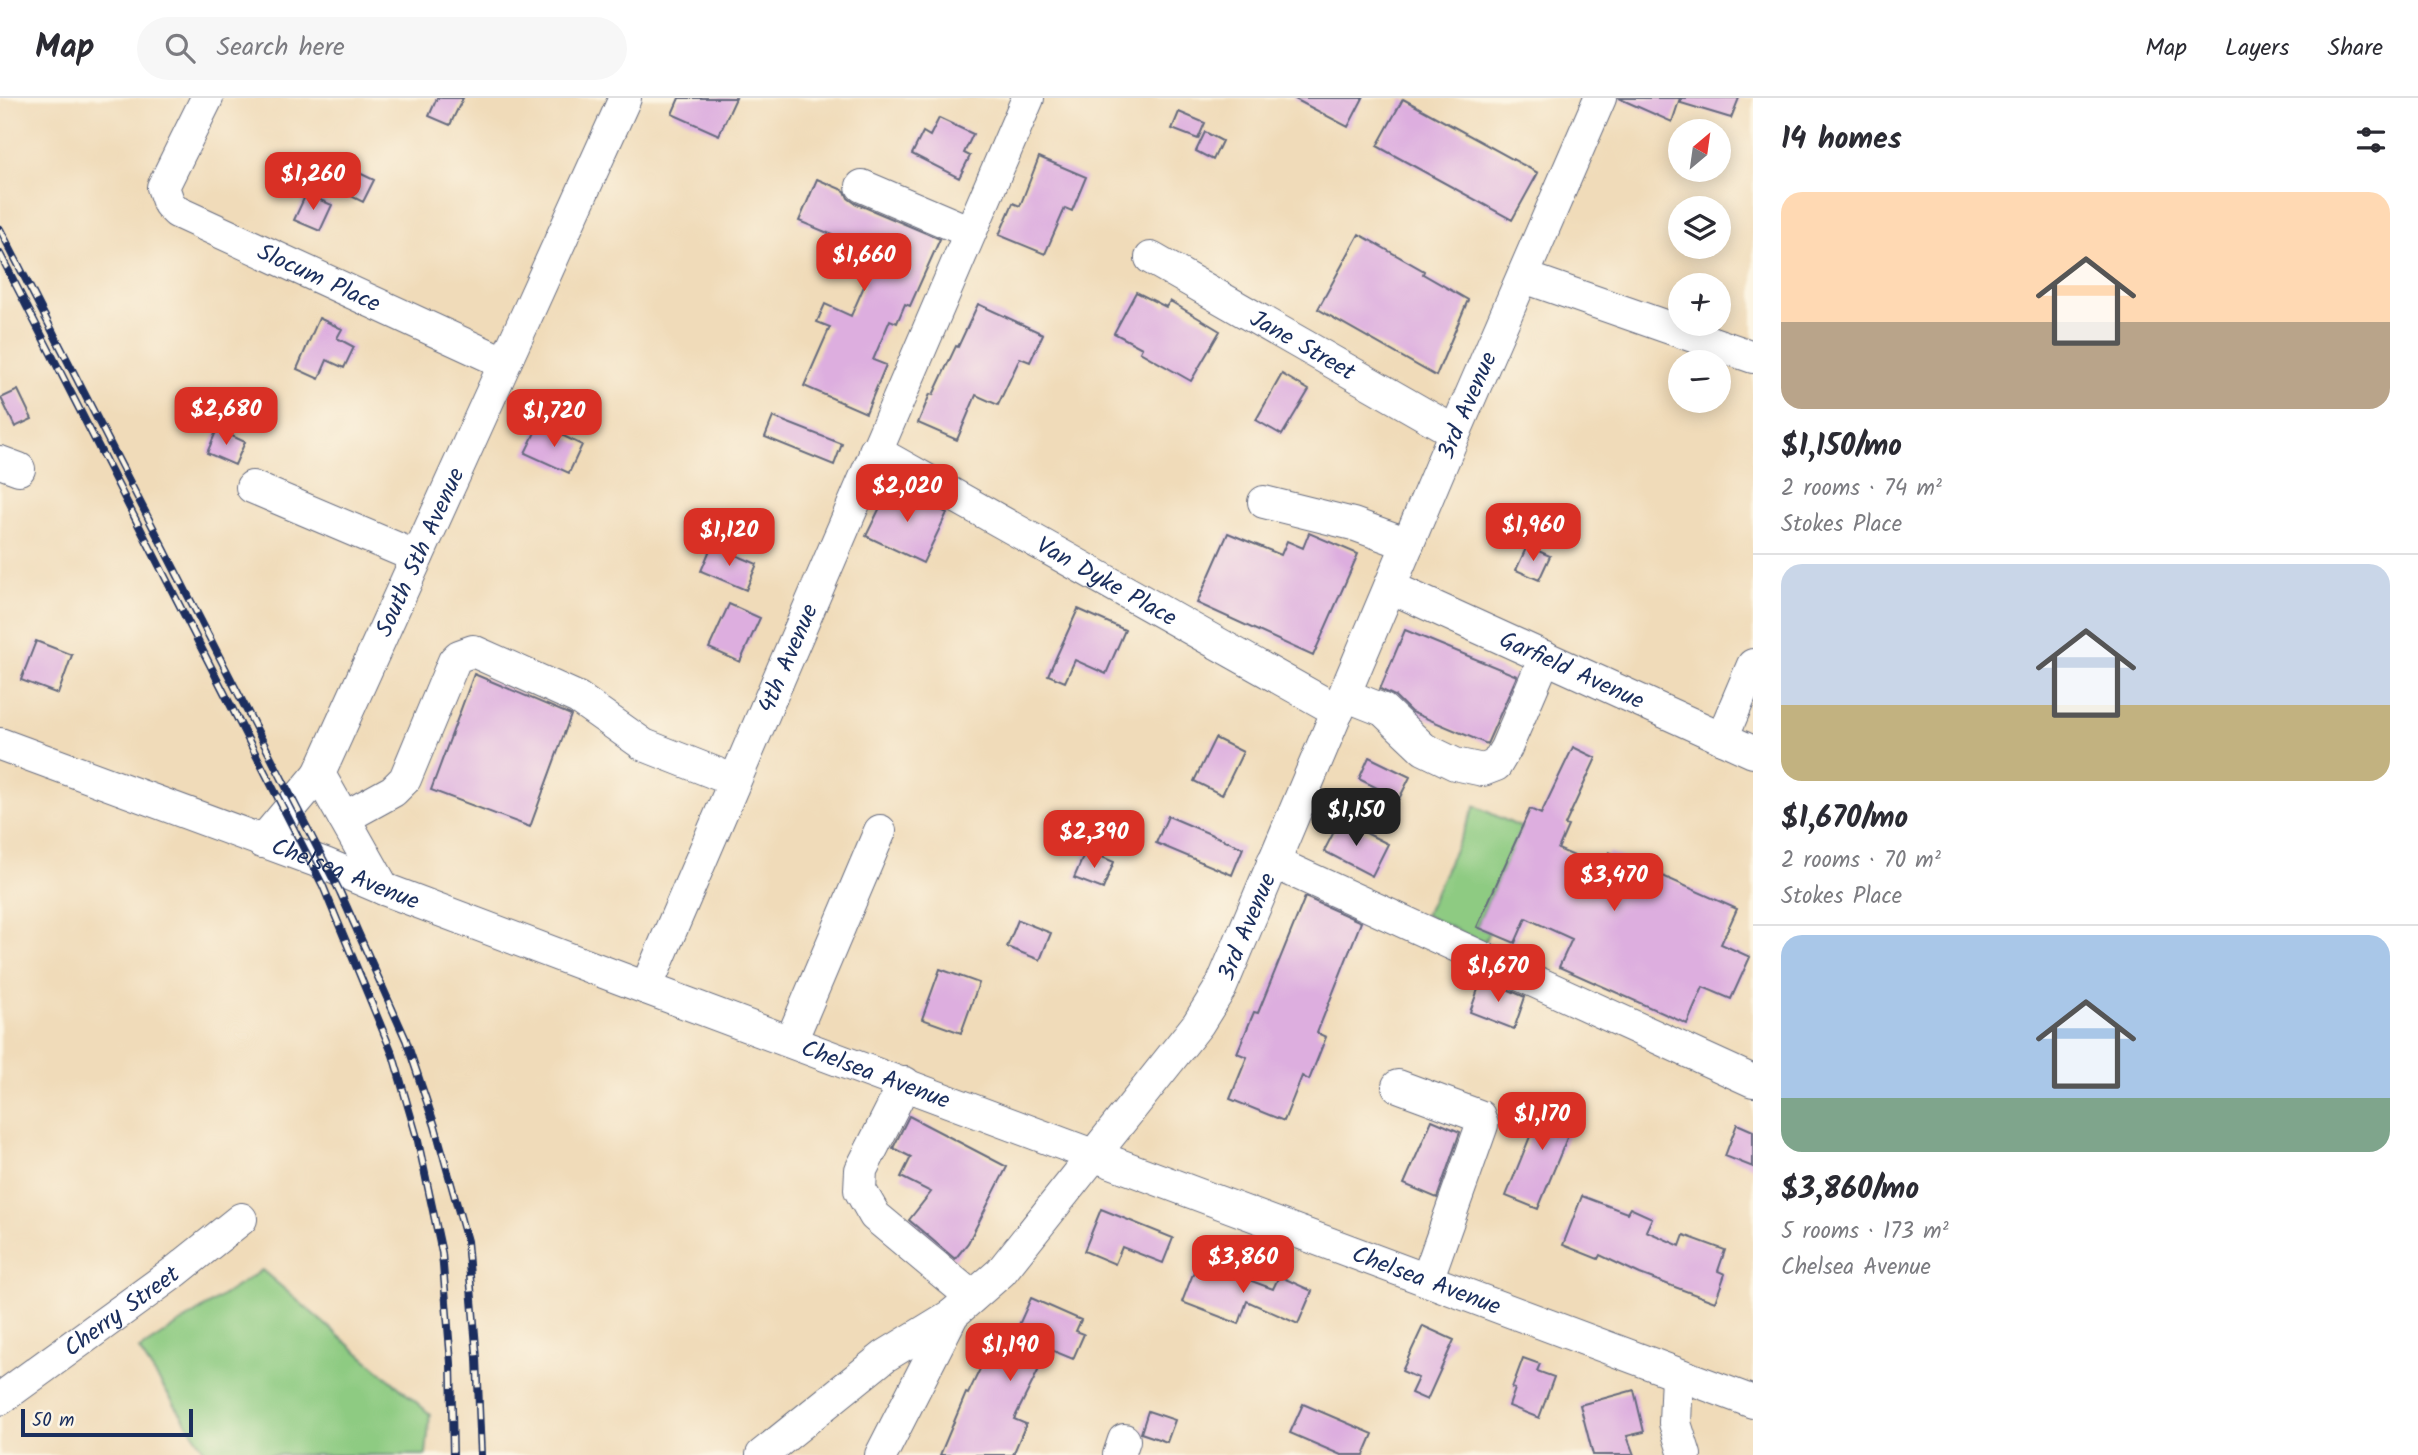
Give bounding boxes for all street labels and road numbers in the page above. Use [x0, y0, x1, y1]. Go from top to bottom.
street label: Slocum Place [250, 233, 387, 324]
street label: Jane Street [1242, 300, 1363, 392]
street label: 3rd Avenue [1428, 346, 1509, 466]
street label: South 5th Avenue [366, 461, 476, 644]
street label: Van Dyke Place [1028, 527, 1184, 638]
street label: 4th Avenue [748, 598, 830, 720]
street label: Garfield Avenue [1493, 621, 1651, 721]
street label: Chelsea Avenue [265, 828, 425, 922]
street label: 3rd Avenue [1208, 867, 1288, 987]
street label: Chelsea Avenue [795, 1030, 956, 1121]
street label: Chelsea Avenue [1346, 1236, 1506, 1327]
street label: Cherry Street [56, 1256, 189, 1368]

